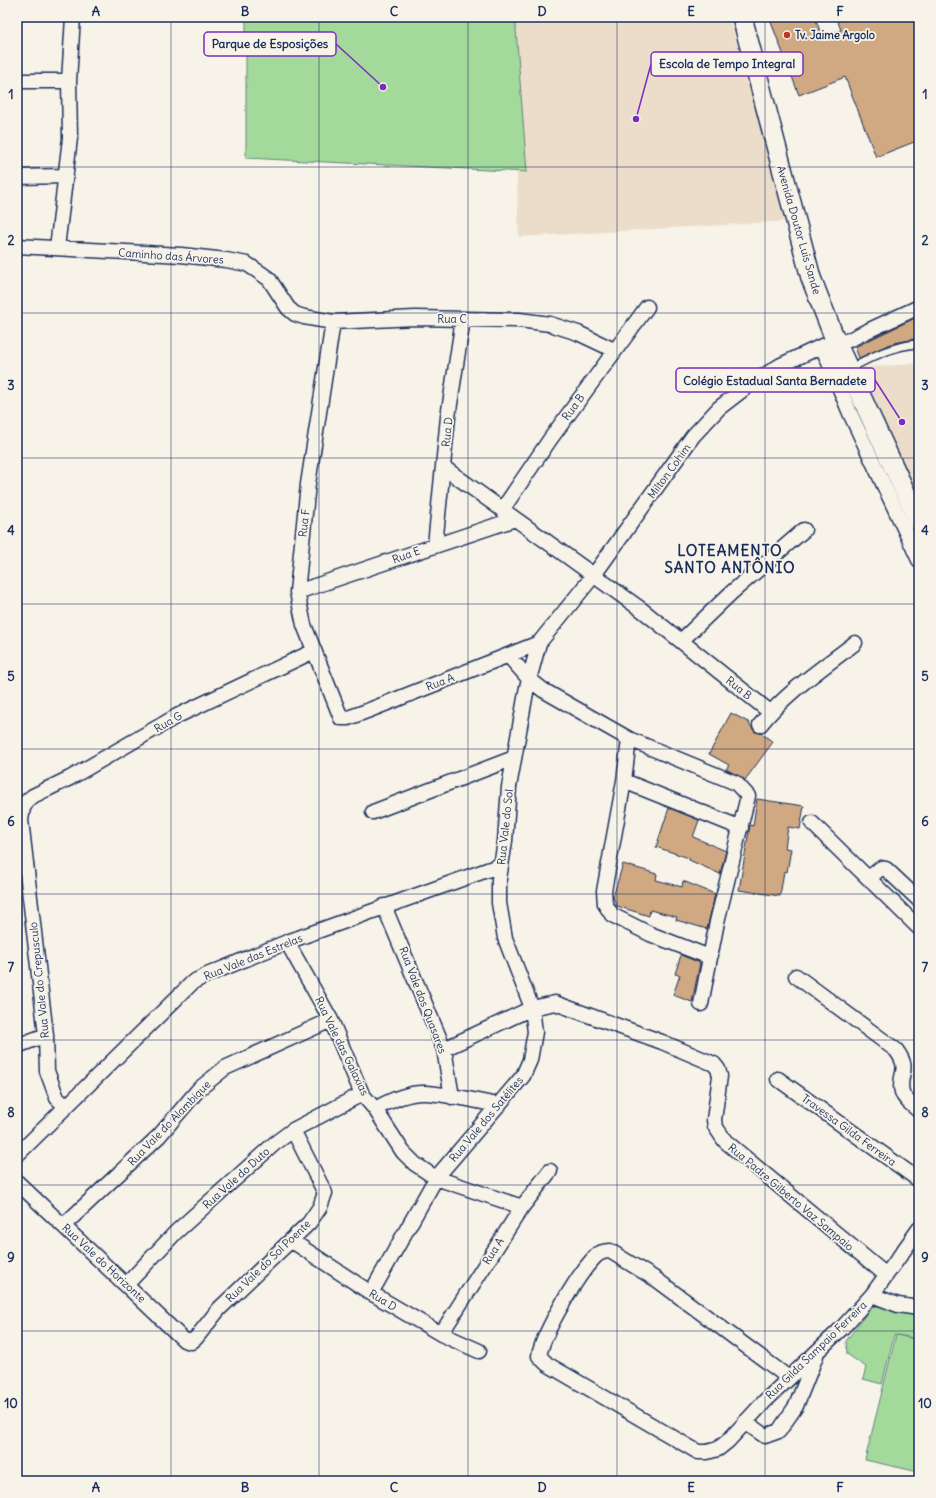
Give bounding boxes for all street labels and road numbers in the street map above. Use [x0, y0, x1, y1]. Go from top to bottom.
street label: Avenida Doutor Luís Sande [774, 164, 824, 296]
street label: Caminho das Árvores [118, 244, 224, 267]
street label: Rua C [437, 312, 467, 326]
street label: Rua B [559, 391, 587, 423]
street label: Rua D [438, 416, 456, 448]
street label: Milton Cohim [644, 441, 694, 501]
street label: Rua F [295, 508, 313, 538]
street label: Rua E [390, 544, 422, 566]
street label: Rua A [424, 670, 456, 694]
street label: Rua B [723, 673, 755, 703]
street label: Rua G [151, 708, 185, 736]
street label: Rua Vale do Sol [494, 788, 516, 866]
street label: Rua Vale do Crepusculo [26, 921, 52, 1039]
street label: Rua Vale das Estrelas [202, 931, 304, 983]
street label: Rua Vale dos Quasares [396, 944, 450, 1056]
street label: Rua Vale das Galaxias [312, 994, 372, 1098]
street label: Rua Vale dos Satélites [446, 1073, 526, 1165]
street label: Rua Vale do Alambique [125, 1077, 214, 1169]
street label: Travessa Gilda Ferreira [799, 1091, 899, 1169]
street label: Rua Padre Gilberto Vaz Sampaio [725, 1140, 857, 1254]
street label: Rua Vale do Duto [200, 1144, 272, 1212]
street label: Rua Vale do Sol Poente [223, 1217, 313, 1305]
street label: Rua Vale do Horizonte [59, 1221, 149, 1305]
street label: Rua A [479, 1235, 507, 1267]
street label: Rua D [367, 1286, 400, 1314]
street label: Rua Gilda Sampaio Ferreira [762, 1298, 870, 1402]

